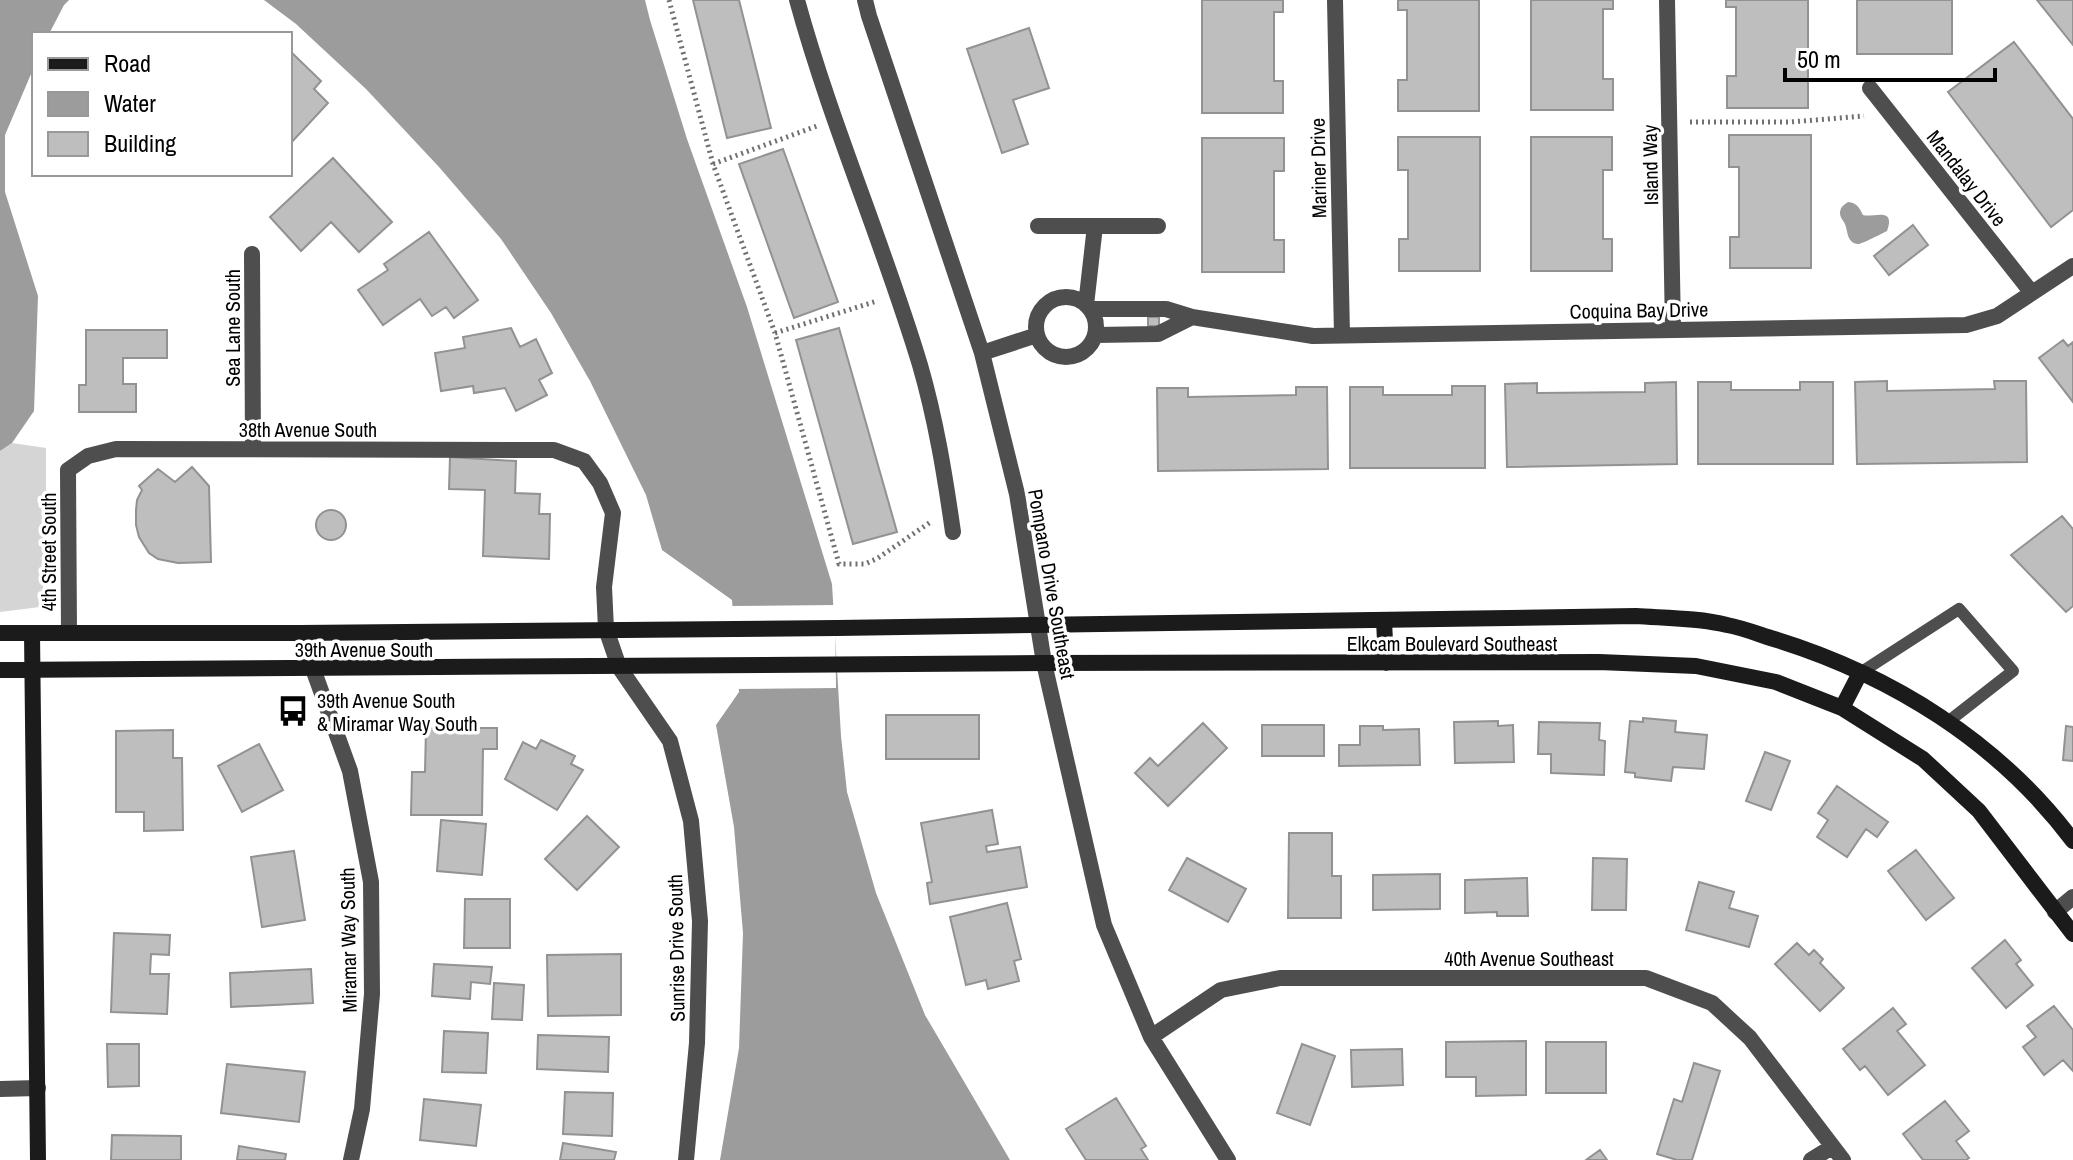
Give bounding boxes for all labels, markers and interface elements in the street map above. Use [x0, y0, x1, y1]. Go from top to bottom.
legend [32, 32, 292, 176]
scale bar [1785, 32, 1995, 82]
text: 50 m [1797, 43, 1841, 75]
text: Road [104, 47, 151, 79]
text: Water [104, 87, 156, 119]
street label: Mariner Drive [1304, 118, 1332, 218]
street label: Island Way [1636, 124, 1664, 205]
street label: Mandalay Drive [1921, 124, 2013, 232]
text: Building [104, 127, 176, 159]
street label: Sea Lane South [219, 269, 246, 387]
street label: Coquina Bay Drive [1569, 295, 1709, 325]
street label: 38th Avenue South [239, 416, 377, 443]
street label: Pompano Drive Southeast [1022, 487, 1082, 681]
street label: 4th Street South [35, 493, 62, 611]
street label: Elkcam Boulevard Southeast [1347, 630, 1558, 657]
street label: 39th Avenue South [295, 636, 433, 663]
place label: 39th Avenue South & Miramar Way South [317, 687, 478, 737]
bus stop icon: 39th Avenue South & Miramar Way South [276, 694, 310, 728]
street label: Miramar Way South [333, 867, 363, 1013]
street label: Sunrise Drive South [661, 874, 691, 1022]
street label: 40th Avenue Southeast [1444, 945, 1614, 972]

